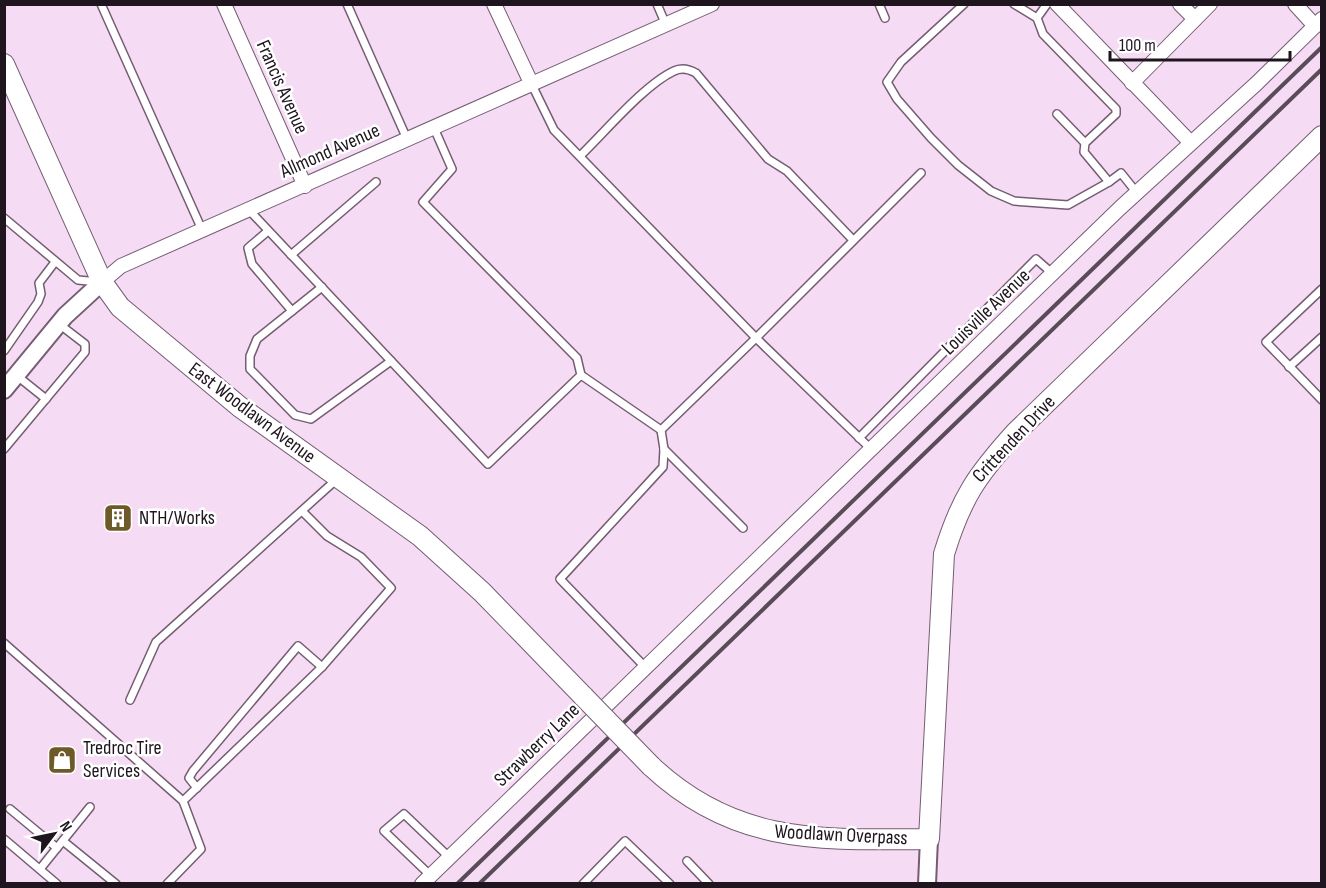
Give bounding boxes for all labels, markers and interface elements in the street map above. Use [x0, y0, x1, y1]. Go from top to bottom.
scale bar [1110, 24, 1290, 62]
text: 100 m [1119, 35, 1156, 56]
street label: Francis Avenue [251, 36, 313, 138]
street label: Allmond Avenue [276, 118, 383, 184]
street label: Louisville Avenue [937, 264, 1035, 360]
street label: East Woodlawn Avenue [184, 357, 320, 469]
street label: Crittenden Drive [967, 390, 1061, 488]
building icon: NTH/Works [102, 502, 134, 534]
place label: NTH/Works [139, 506, 215, 530]
street label: Strawberry Lane [489, 698, 585, 792]
place label: Tredroc Tire Services [83, 736, 162, 783]
shop icon: Tredroc Tire Services [46, 744, 78, 776]
north arrow [24, 804, 84, 864]
text: N [55, 818, 76, 836]
street label: Woodlawn Overpass [774, 820, 908, 850]

